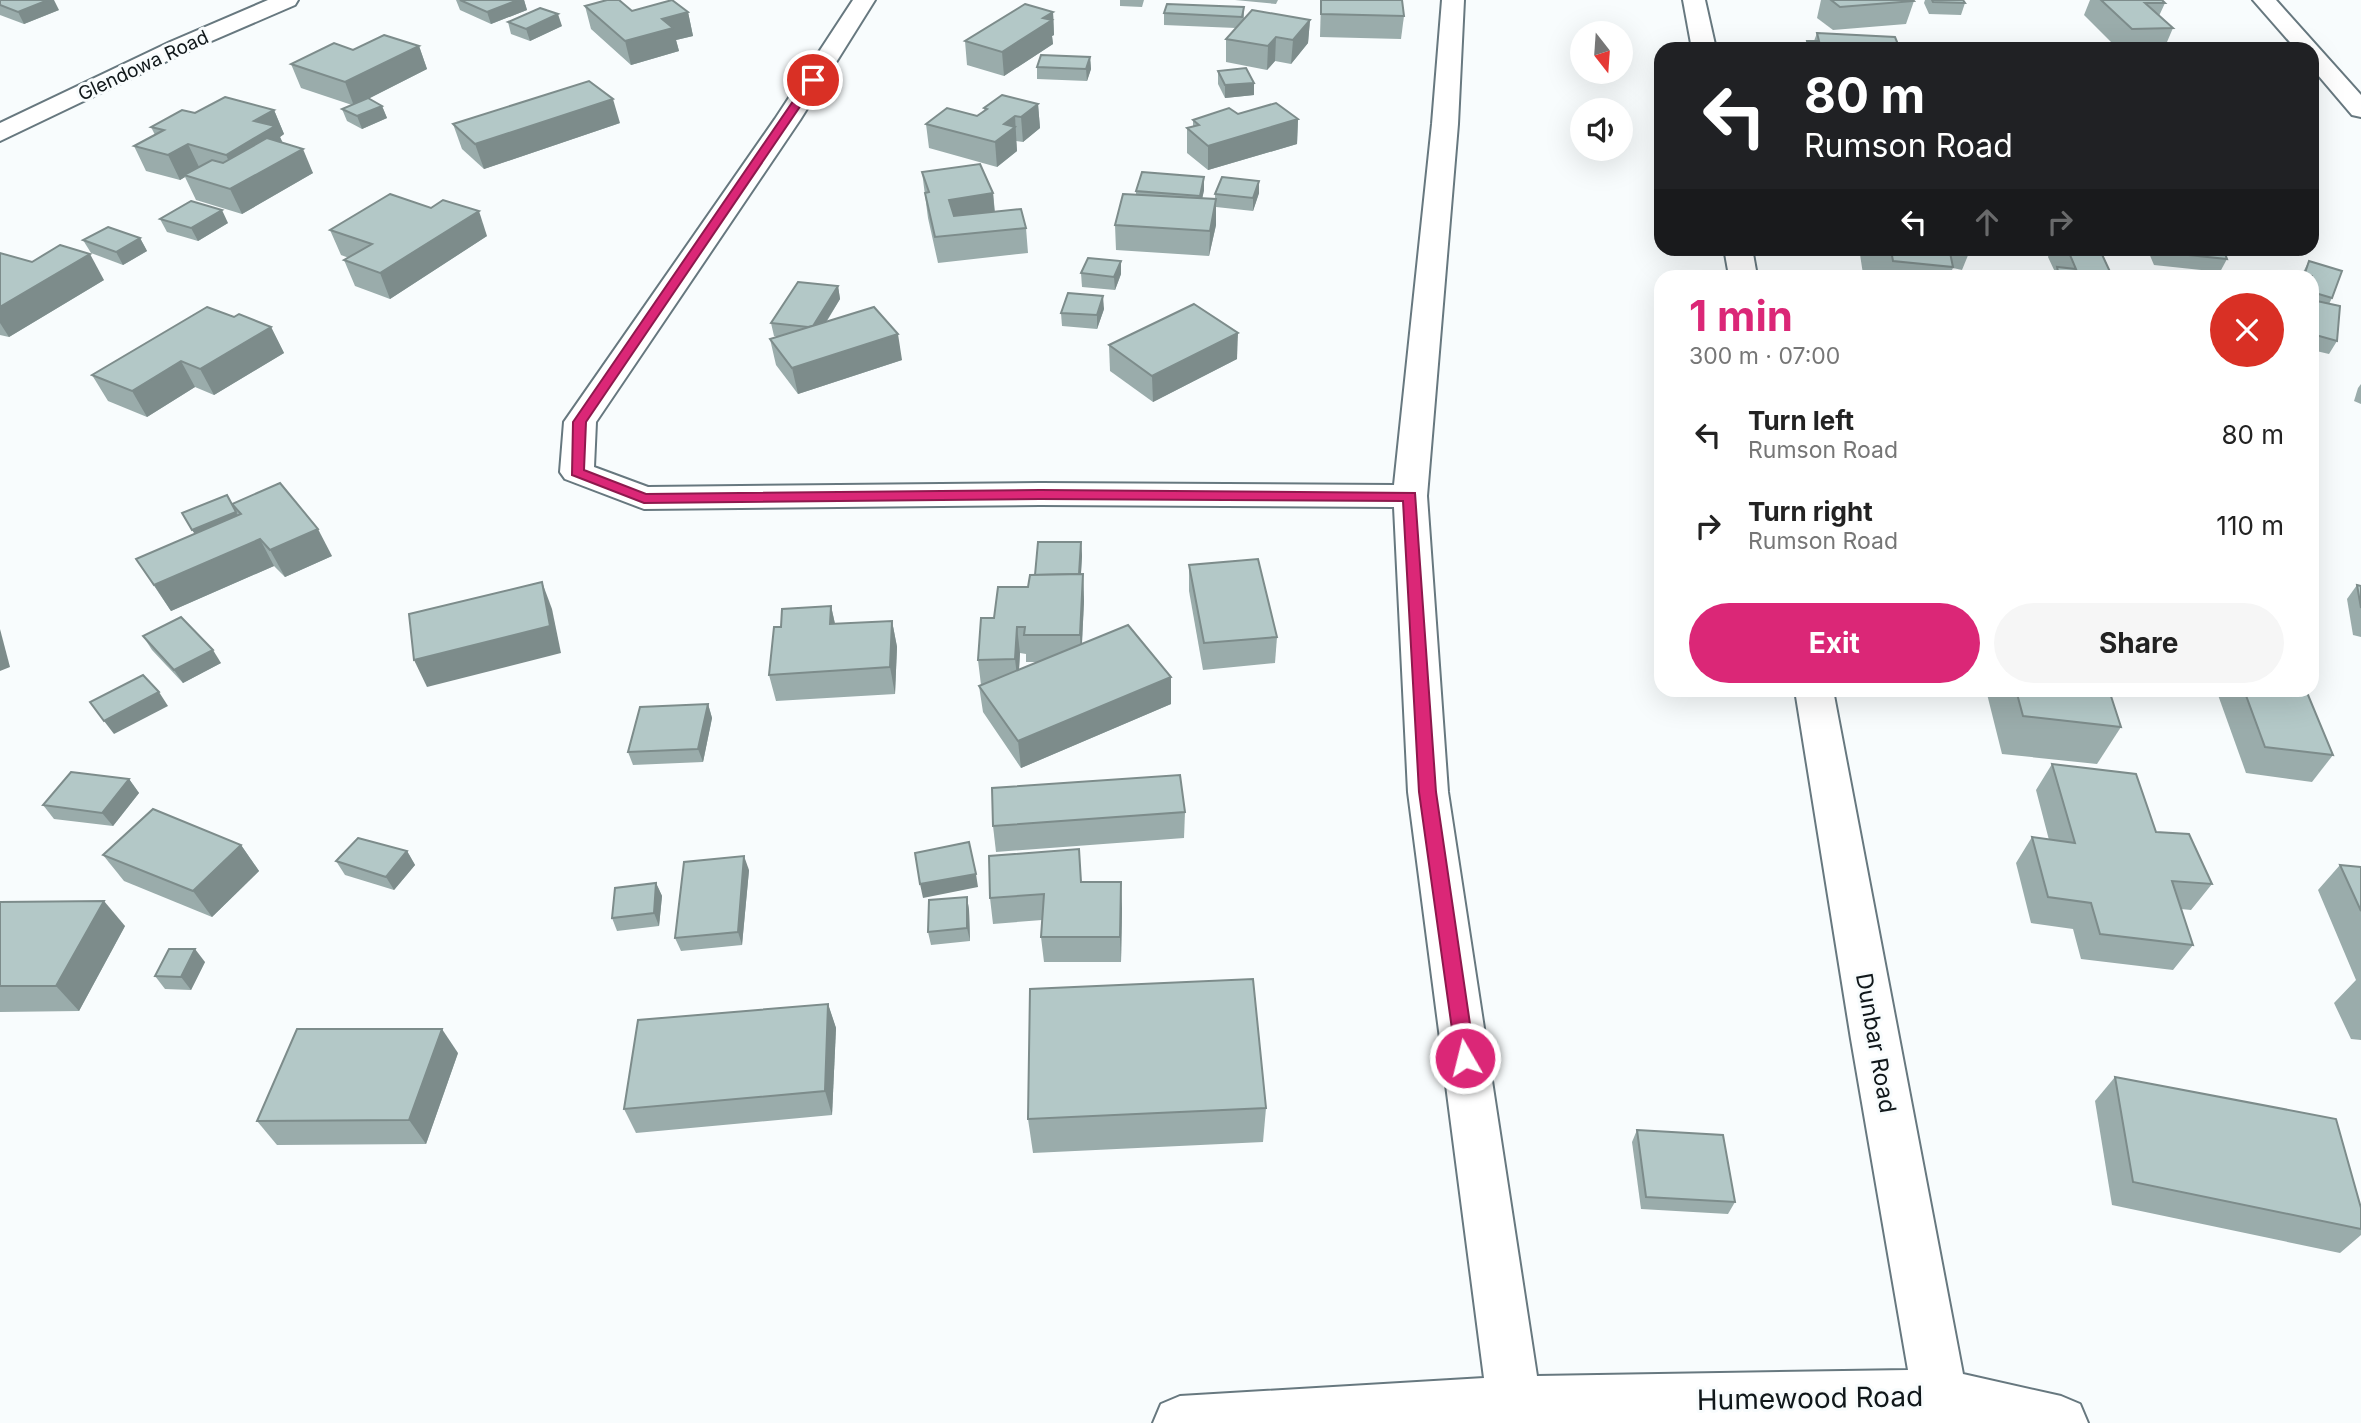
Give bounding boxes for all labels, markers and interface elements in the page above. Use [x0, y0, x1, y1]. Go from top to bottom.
north arrow [1570, 21, 1633, 84]
map controls [1570, 21, 1633, 161]
street label: Glendowa Road [74, 25, 212, 106]
pin [783, 50, 843, 110]
icon: arrive [794, 61, 832, 99]
text: 80 m [1804, 66, 1925, 125]
icon: left [1689, 70, 1780, 161]
button: sound [1570, 98, 1633, 161]
text: Rumson Road [1804, 126, 2013, 165]
icon: left [1895, 203, 1933, 241]
icon: ahead [1968, 203, 2006, 241]
icon: right [2041, 203, 2079, 241]
text: 1 min [1689, 290, 1793, 341]
button: close [2210, 293, 2284, 367]
text: 300 m · 07:00 [1689, 342, 1840, 370]
text: Turn left [1748, 405, 1854, 436]
icon: left [1689, 416, 1727, 454]
text: 80 m [2221, 419, 2284, 450]
text: Rumson Road [1748, 436, 1898, 464]
text: Turn right [1748, 496, 1873, 527]
icon: right [1689, 507, 1727, 545]
text: 110 m [2216, 510, 2284, 541]
text: Rumson Road [1748, 527, 1898, 555]
button: Exit [1689, 603, 1980, 683]
button: Share [1994, 603, 2284, 683]
street label: Dunbar Road [1850, 971, 1902, 1115]
position arrow [1428, 1021, 1502, 1095]
street label: Humewood Road [1697, 1379, 1923, 1417]

